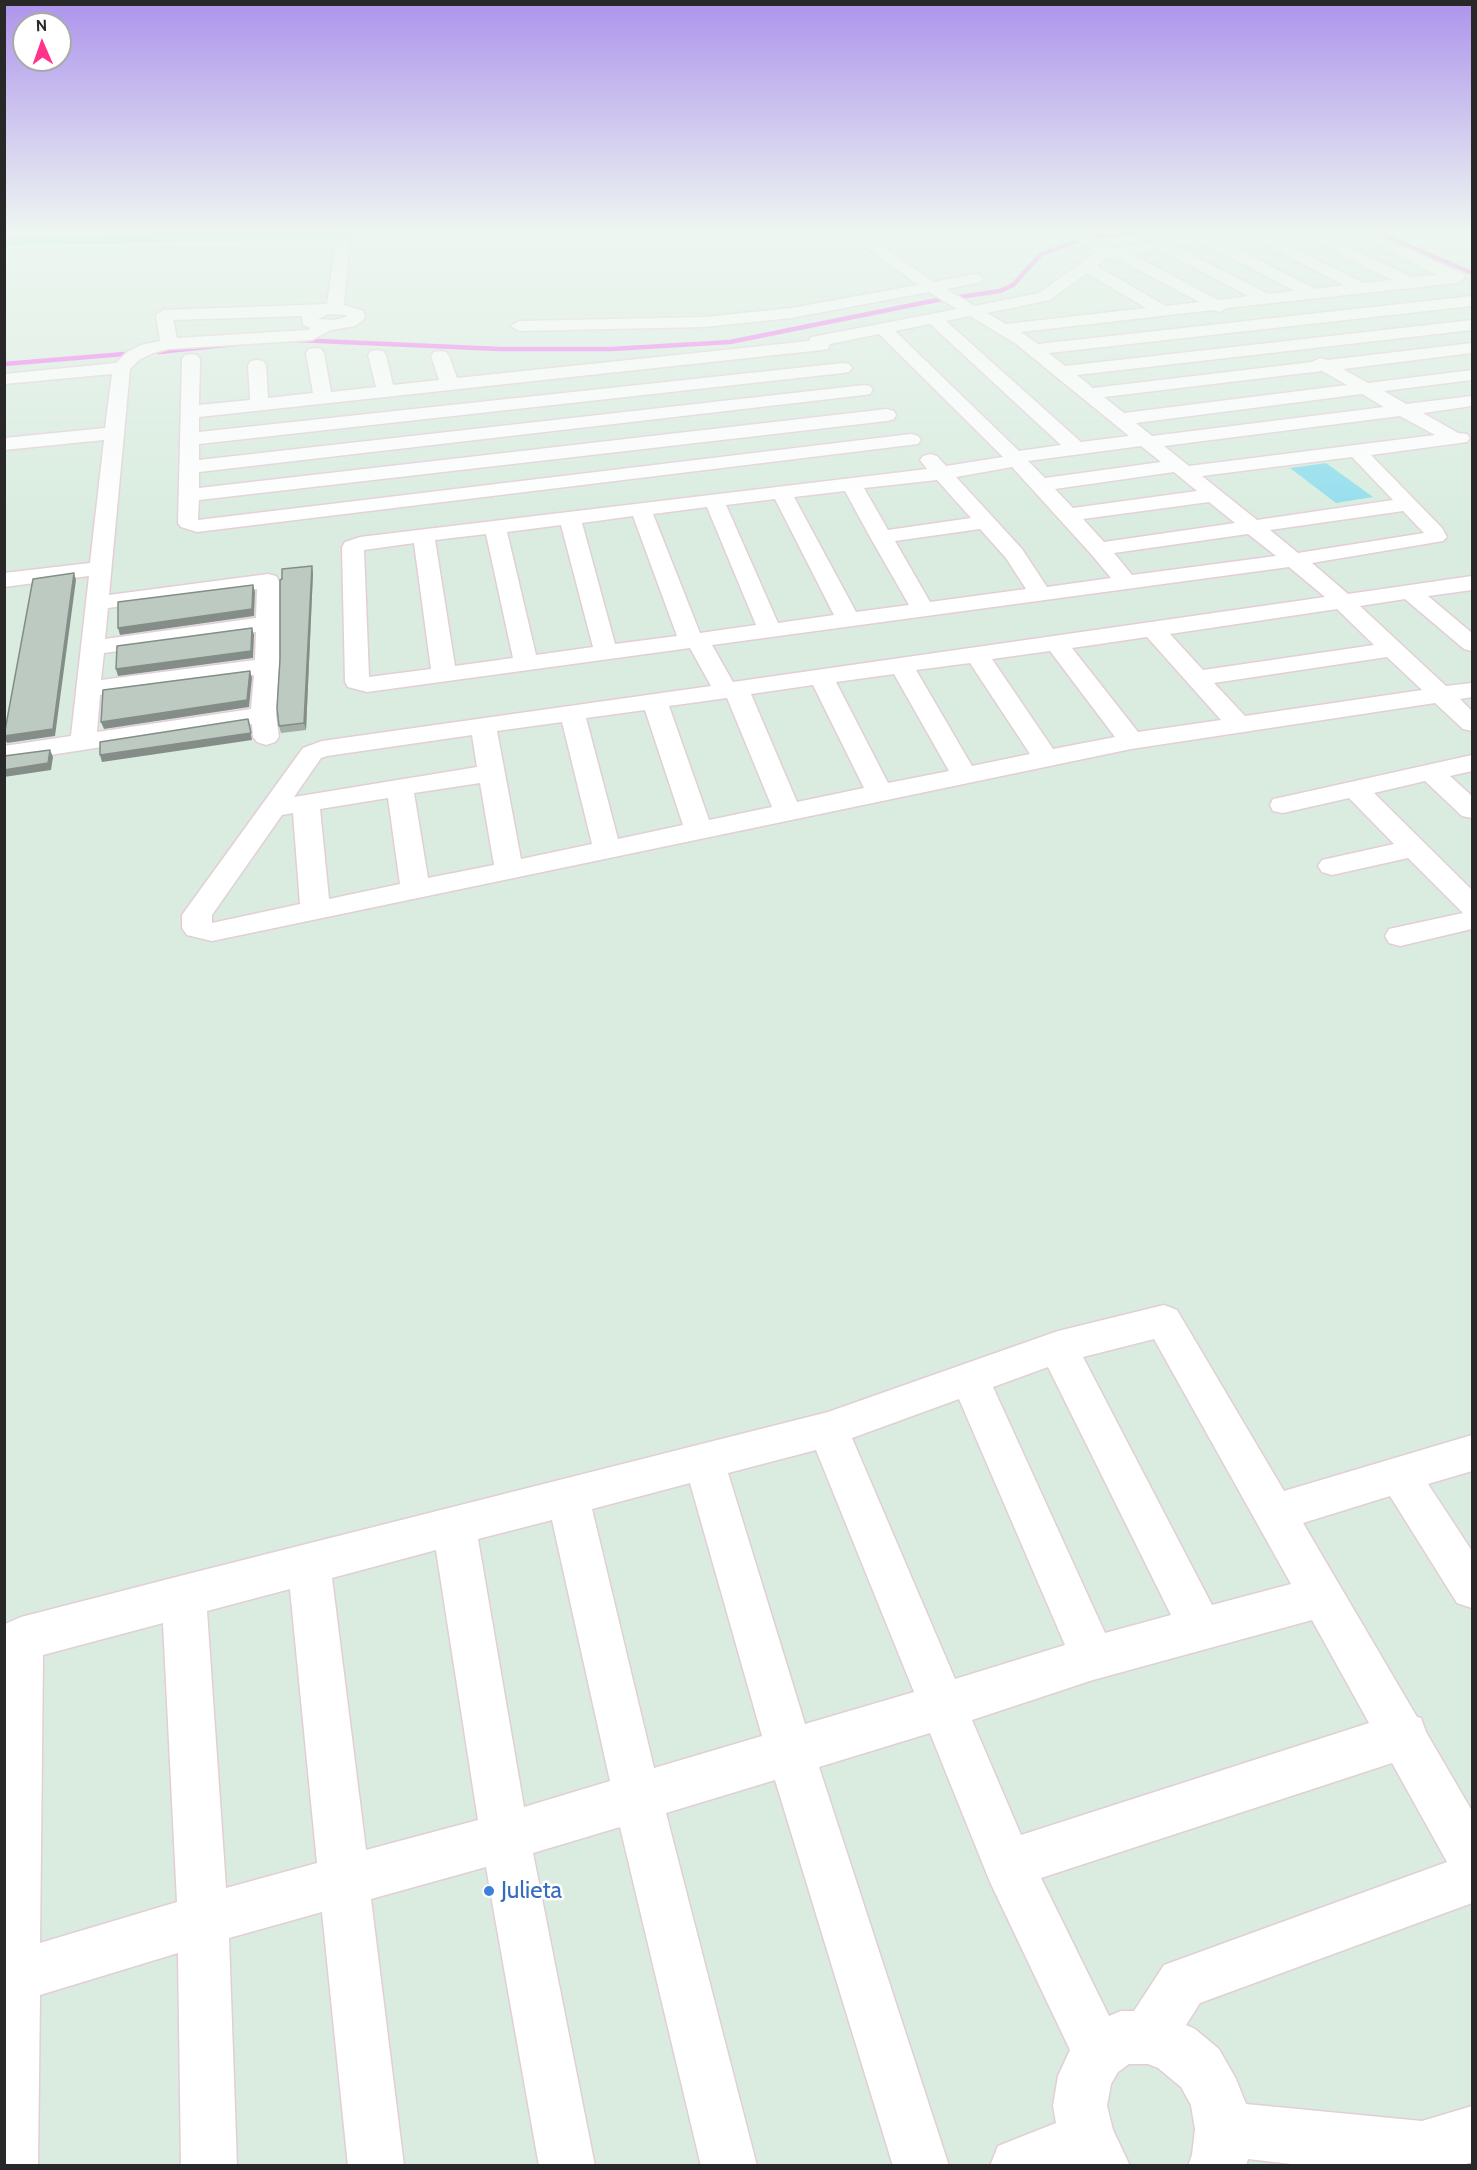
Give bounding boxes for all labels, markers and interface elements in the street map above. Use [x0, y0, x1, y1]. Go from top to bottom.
north arrow [12, 12, 72, 72]
text: N [35, 16, 47, 35]
place label: Julieta [501, 1877, 562, 1905]
marker: Julieta [482, 1884, 496, 1898]

